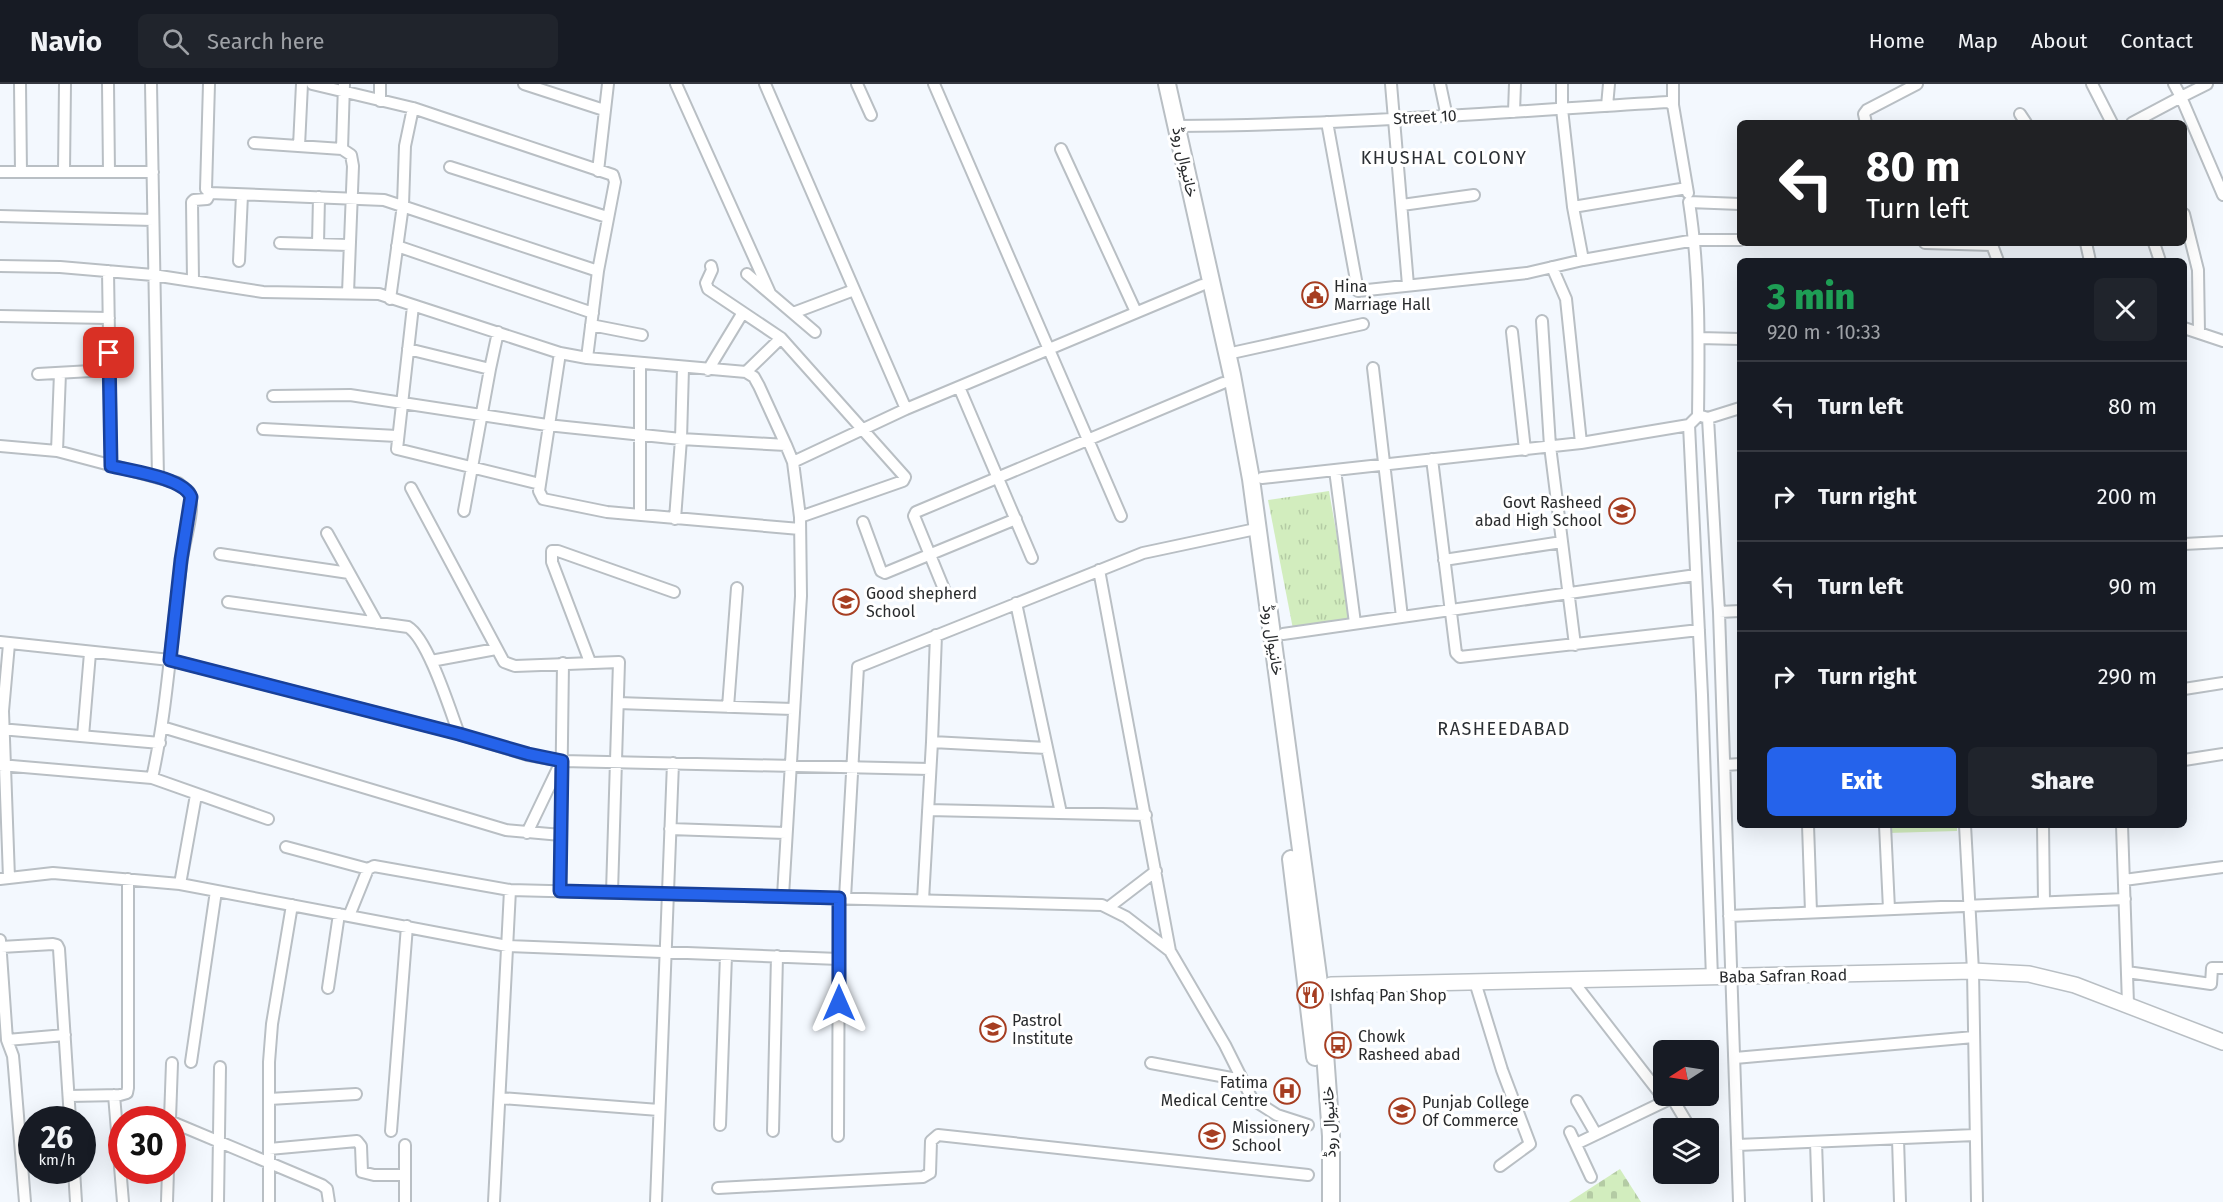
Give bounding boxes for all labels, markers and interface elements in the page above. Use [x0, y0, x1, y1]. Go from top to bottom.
search box [138, 14, 558, 68]
text: Navio [30, 25, 102, 58]
icon: search [159, 25, 192, 58]
text: Search here [207, 28, 325, 55]
text: Home [1869, 28, 1925, 54]
text: Map [1958, 28, 1998, 54]
text: About [2031, 28, 2088, 54]
text: Contact [2121, 28, 2193, 54]
street label: Street 10 [1393, 106, 1457, 128]
street label: خانیوال روڈ [1167, 125, 1202, 199]
text: 80 m [1866, 142, 1960, 192]
icon: left [1767, 144, 1845, 222]
district label: KHUSHAL COLONY [1361, 147, 1527, 169]
text: Turn left [1866, 193, 1969, 225]
text: 3 min [1767, 275, 1855, 319]
place label: Hina Marriage Hall [1334, 277, 1431, 314]
button: close [2094, 278, 2157, 341]
public building icon: Hina Marriage Hall [1300, 280, 1330, 310]
text: 920 m · 10:33 [1767, 320, 1881, 344]
pin [83, 327, 134, 378]
icon: arrive [92, 336, 125, 369]
icon: left [1767, 390, 1800, 423]
text: Turn left [1818, 393, 1903, 420]
text: 80 m [2108, 393, 2157, 420]
icon: right [1767, 480, 1800, 513]
text: Turn right [1818, 483, 1917, 510]
text: 200 m [2097, 483, 2157, 510]
place label: Govt Rasheed abad High School [1475, 493, 1602, 530]
school or university icon: Govt Rasheed abad High School [1607, 496, 1637, 526]
icon: left [1767, 570, 1800, 603]
text: Turn left [1818, 573, 1903, 600]
text: 90 m [2108, 573, 2157, 600]
place label: Good shepherd School [866, 584, 977, 621]
school or university icon: Good shepherd School [831, 587, 861, 617]
street label: خانیوال روڈ [1258, 603, 1287, 677]
icon: right [1767, 660, 1800, 693]
text: Turn right [1818, 663, 1917, 690]
text: 290 m [2098, 663, 2157, 690]
district label: RASHEEDABAD [1437, 718, 1571, 740]
button: Exit [1767, 747, 1956, 816]
button: Share [1968, 747, 2157, 816]
street label: Baba Safran Road [1719, 965, 1847, 987]
position arrow [807, 971, 871, 1035]
restaurant icon: Ishfaq Pan Shop [1295, 980, 1325, 1010]
place label: Ishfaq Pan Shop [1330, 986, 1447, 1005]
place label: Pastrol Institute [1012, 1011, 1073, 1048]
school or university icon: Pastrol Institute [978, 1014, 1008, 1044]
place label: Chowk Rasheed abad [1358, 1027, 1460, 1064]
bus stop icon: Chowk Rasheed abad [1323, 1030, 1353, 1060]
north arrow [1653, 1040, 1719, 1106]
map controls [1653, 1040, 1719, 1184]
place label: Fatima Medical Centre [1161, 1073, 1268, 1110]
hospital icon: Fatima Medical Centre [1272, 1076, 1302, 1106]
street label: خانیوال روڈ [1318, 1086, 1341, 1158]
place label: Punjab College Of Commerce [1422, 1093, 1529, 1130]
school or university icon: Punjab College Of Commerce [1387, 1096, 1417, 1126]
speed limit sign: 30 [108, 1106, 186, 1184]
place label: Missionery School [1232, 1118, 1310, 1155]
button: layers [1653, 1118, 1719, 1184]
text: 26 [41, 1120, 73, 1156]
school or university icon: Missionery School [1197, 1121, 1227, 1151]
text: km/h [38, 1151, 76, 1169]

